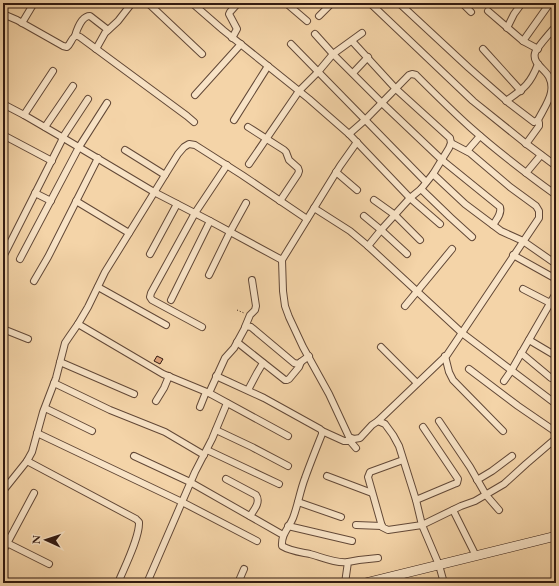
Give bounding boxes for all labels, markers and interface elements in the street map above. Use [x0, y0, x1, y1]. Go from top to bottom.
north arrow [26, 520, 66, 560]
text: N [29, 535, 43, 544]

